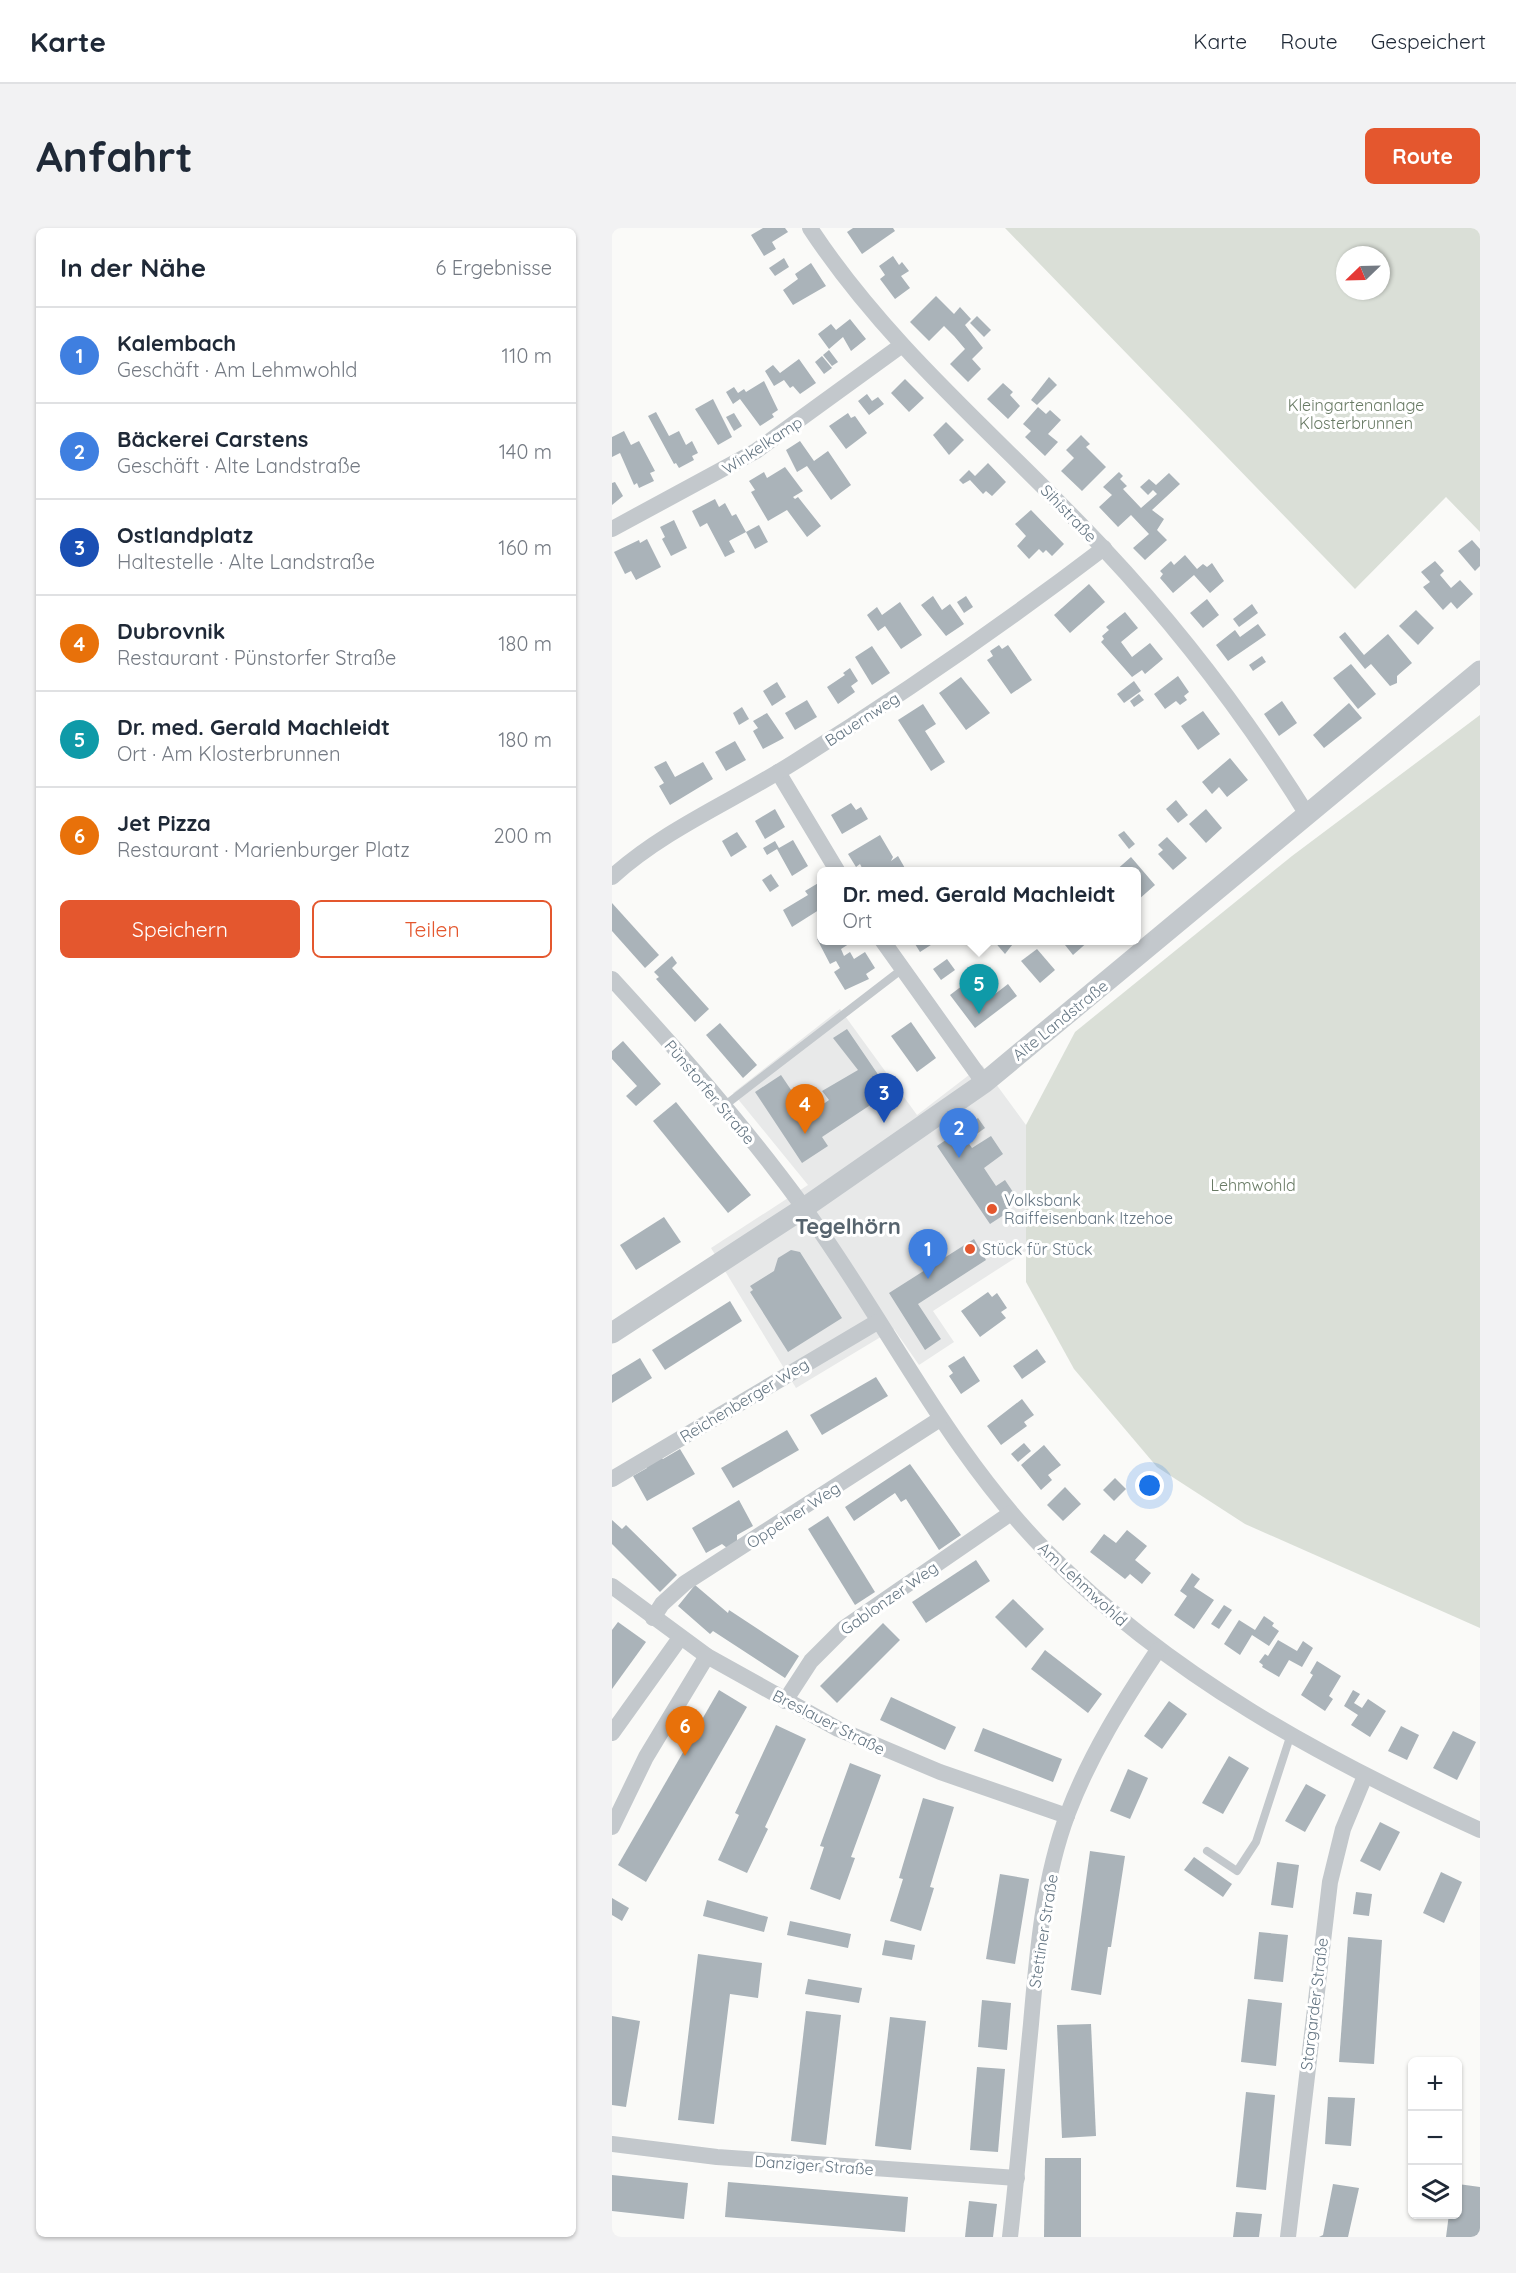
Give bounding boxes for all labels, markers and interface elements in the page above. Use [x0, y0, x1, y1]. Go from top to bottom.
text: Karte [30, 24, 106, 59]
text: Karte [1193, 28, 1247, 54]
text: Route [1280, 28, 1338, 54]
text: Gespeichert [1371, 28, 1486, 54]
button: Route [1365, 128, 1480, 184]
text: Anfahrt [36, 130, 193, 183]
north arrow [1336, 246, 1390, 300]
text: In der Nähe [60, 251, 206, 284]
text: 6 Ergebnisse [436, 255, 552, 280]
text: Kalembach [117, 329, 236, 357]
text: 1 [76, 343, 83, 368]
text: 110 m [502, 343, 552, 368]
text: Geschäft · Am Lehmwohld [117, 357, 357, 382]
park label: Kleingartenanlage Klosterbrunnen [1288, 395, 1424, 433]
street label: Winkelkamp [718, 412, 806, 478]
text: Bäckerei Carstens [117, 425, 308, 453]
text: 2 [74, 439, 85, 464]
text: 140 m [499, 439, 552, 464]
text: Geschäft · Alte Landstraße [117, 453, 361, 478]
street label: Sihistraße [1037, 480, 1101, 546]
text: Ostlandplatz [117, 521, 253, 549]
text: 3 [74, 535, 85, 560]
text: 160 m [498, 535, 552, 560]
text: Haltestelle · Alte Landstraße [117, 549, 375, 574]
text: Dubrovnik [117, 617, 225, 645]
text: 4 [74, 631, 85, 656]
text: 180 m [498, 631, 552, 656]
text: Restaurant · Pünstorfer Straße [117, 645, 396, 670]
street label: Bauernweg [821, 688, 903, 750]
text: Dr. med. Gerald Machleidt [117, 713, 390, 741]
text: 5 [74, 727, 85, 752]
text: 180 m [498, 727, 552, 752]
text: Ort · Am Klosterbrunnen [117, 741, 340, 766]
text: Jet Pizza [117, 809, 211, 837]
text: 6 [74, 823, 85, 848]
text: 200 m [493, 823, 552, 848]
text: Restaurant · Marienburger Platz [117, 837, 410, 862]
popup [817, 867, 1141, 945]
text: Dr. med. Gerald Machleidt [843, 880, 1115, 908]
button: Speichern [60, 900, 300, 958]
button: Teilen [312, 900, 552, 958]
text: Ort [843, 908, 872, 933]
pin: 5 [960, 964, 998, 1014]
street label: Alte Landstraße [1008, 975, 1112, 1065]
street label: Pünstorfer Straße [661, 1036, 759, 1148]
pin: 3 [864, 1074, 904, 1123]
pin: 4 [786, 1084, 824, 1134]
pin: 2 [940, 1108, 978, 1158]
park label: Lehmwohld [1210, 1175, 1296, 1195]
place label: Volksbank Raiffeisenbank Itzehoe [1004, 1190, 1173, 1228]
marker: Volksbank Raiffeisenbank Itzehoe [985, 1202, 999, 1216]
district label: Tegelhörn [795, 1212, 901, 1240]
pin: 1 [908, 1230, 948, 1279]
place label: Stück für Stück [982, 1239, 1093, 1259]
marker: Stück für Stück [963, 1242, 977, 1256]
street label: Reichenberger Weg [676, 1354, 812, 1446]
your location [1135, 1471, 1164, 1500]
street label: Oppelner Weg [743, 1477, 843, 1553]
street label: Am Lehmwohld [1034, 1538, 1132, 1630]
street label: Gablonzer Weg [836, 1557, 942, 1639]
street label: Breslauer Straße [769, 1685, 889, 1759]
pin: 6 [666, 1706, 704, 1756]
street label: Stettiner Straße [1024, 1873, 1062, 1989]
street label: Stargarder Straße [1296, 1937, 1332, 2071]
map controls [1408, 2057, 1462, 2219]
button: + [1408, 2057, 1462, 2111]
button: − [1408, 2111, 1462, 2165]
street label: Danziger Straße [754, 2151, 874, 2179]
button: layers [1408, 2165, 1462, 2219]

